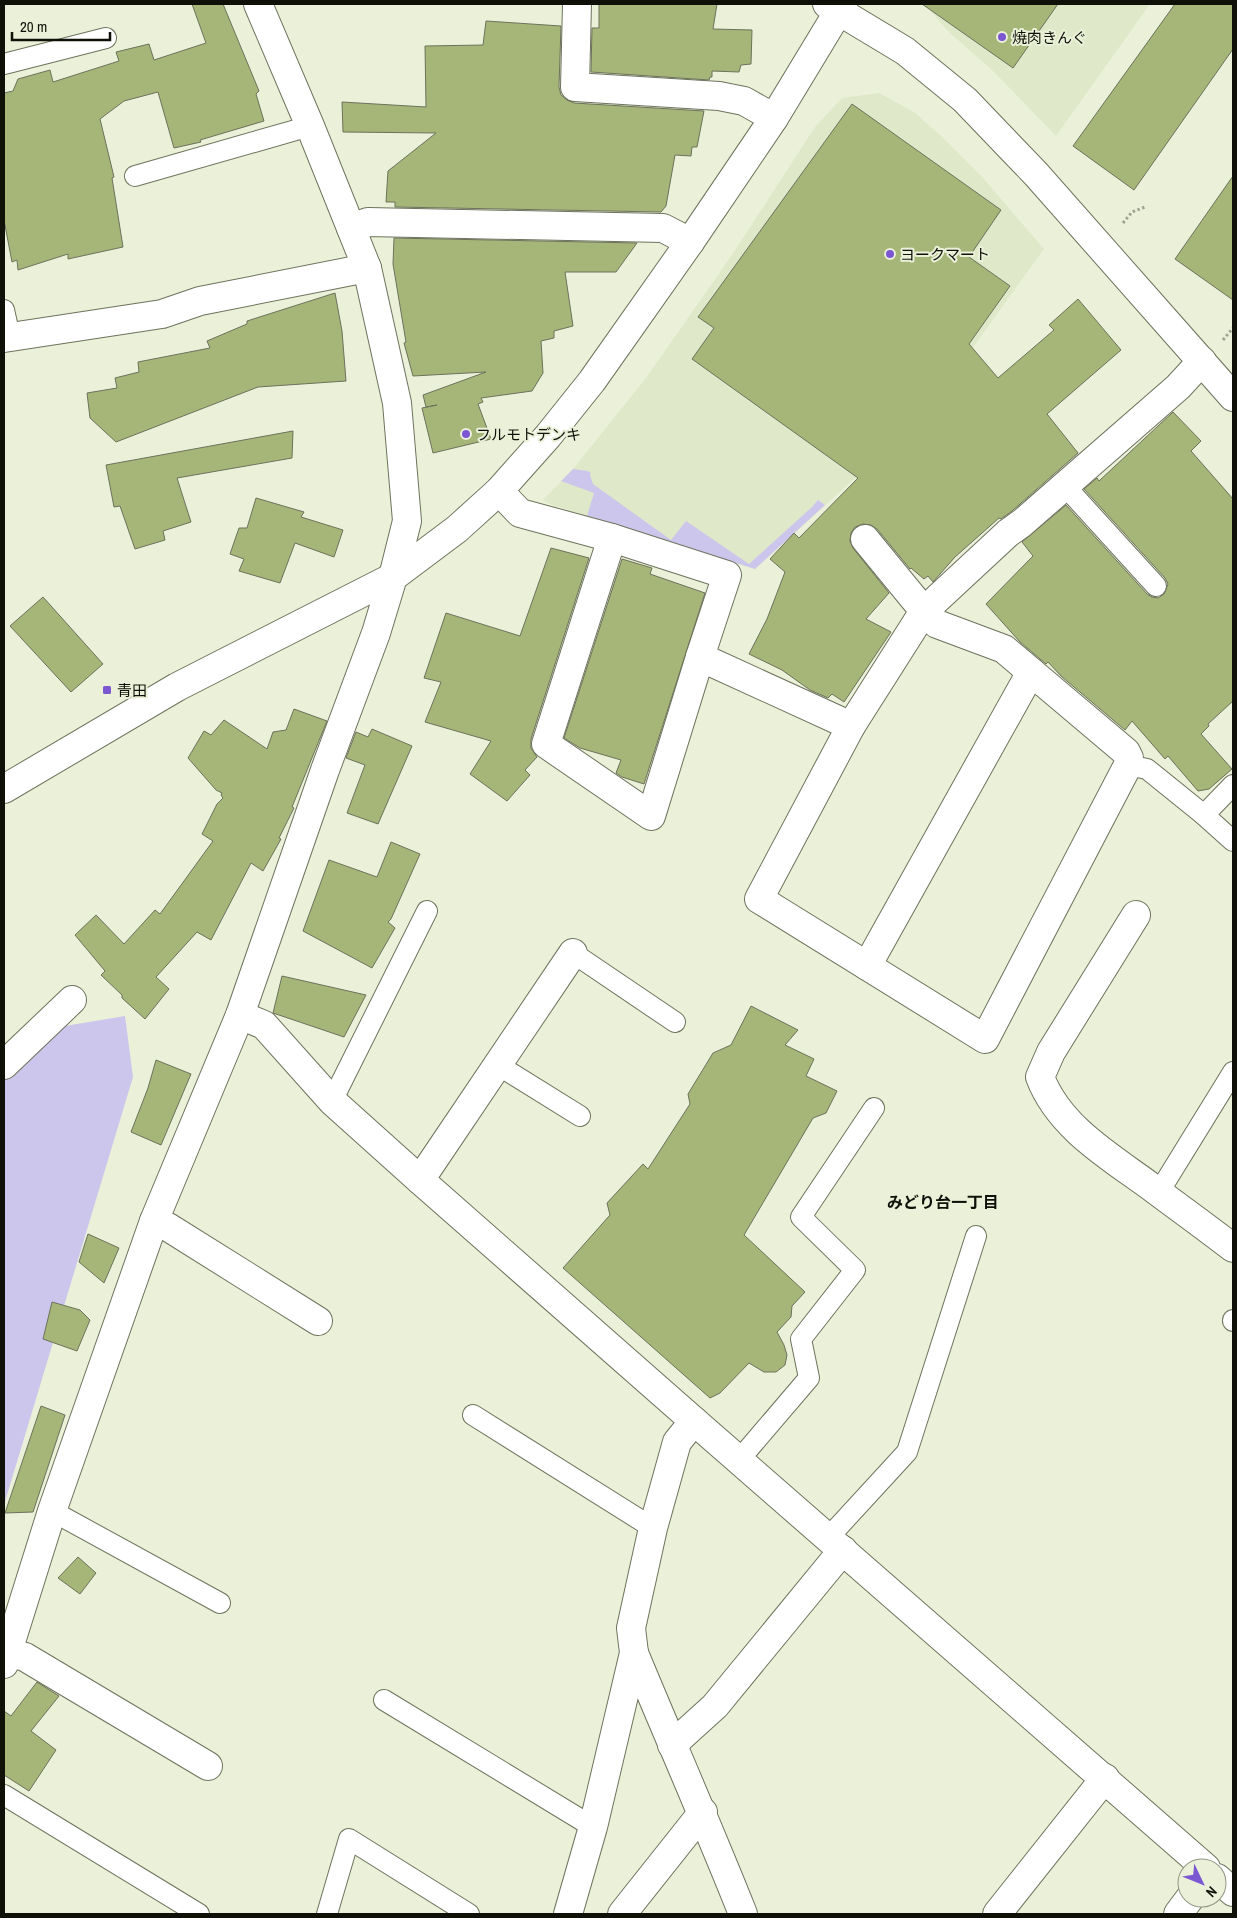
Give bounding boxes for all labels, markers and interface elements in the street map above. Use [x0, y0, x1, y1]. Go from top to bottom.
scale bar [12, 10, 110, 42]
text: 20 m [20, 16, 47, 37]
place label: 焼肉きんぐ [1012, 27, 1087, 48]
marker: 焼肉きんぐ [996, 31, 1008, 43]
place label: ヨークマート [900, 244, 990, 265]
marker: ヨークマート [884, 248, 896, 260]
place label: フルモトデンキ [476, 424, 581, 445]
marker: フルモトデンキ [460, 428, 472, 440]
place label: 青田 [117, 680, 147, 701]
marker: 青田 [101, 684, 113, 696]
district label: みどり台一丁目 [887, 1191, 999, 1213]
north arrow [1177, 1858, 1227, 1908]
text: N [1202, 1883, 1221, 1901]

